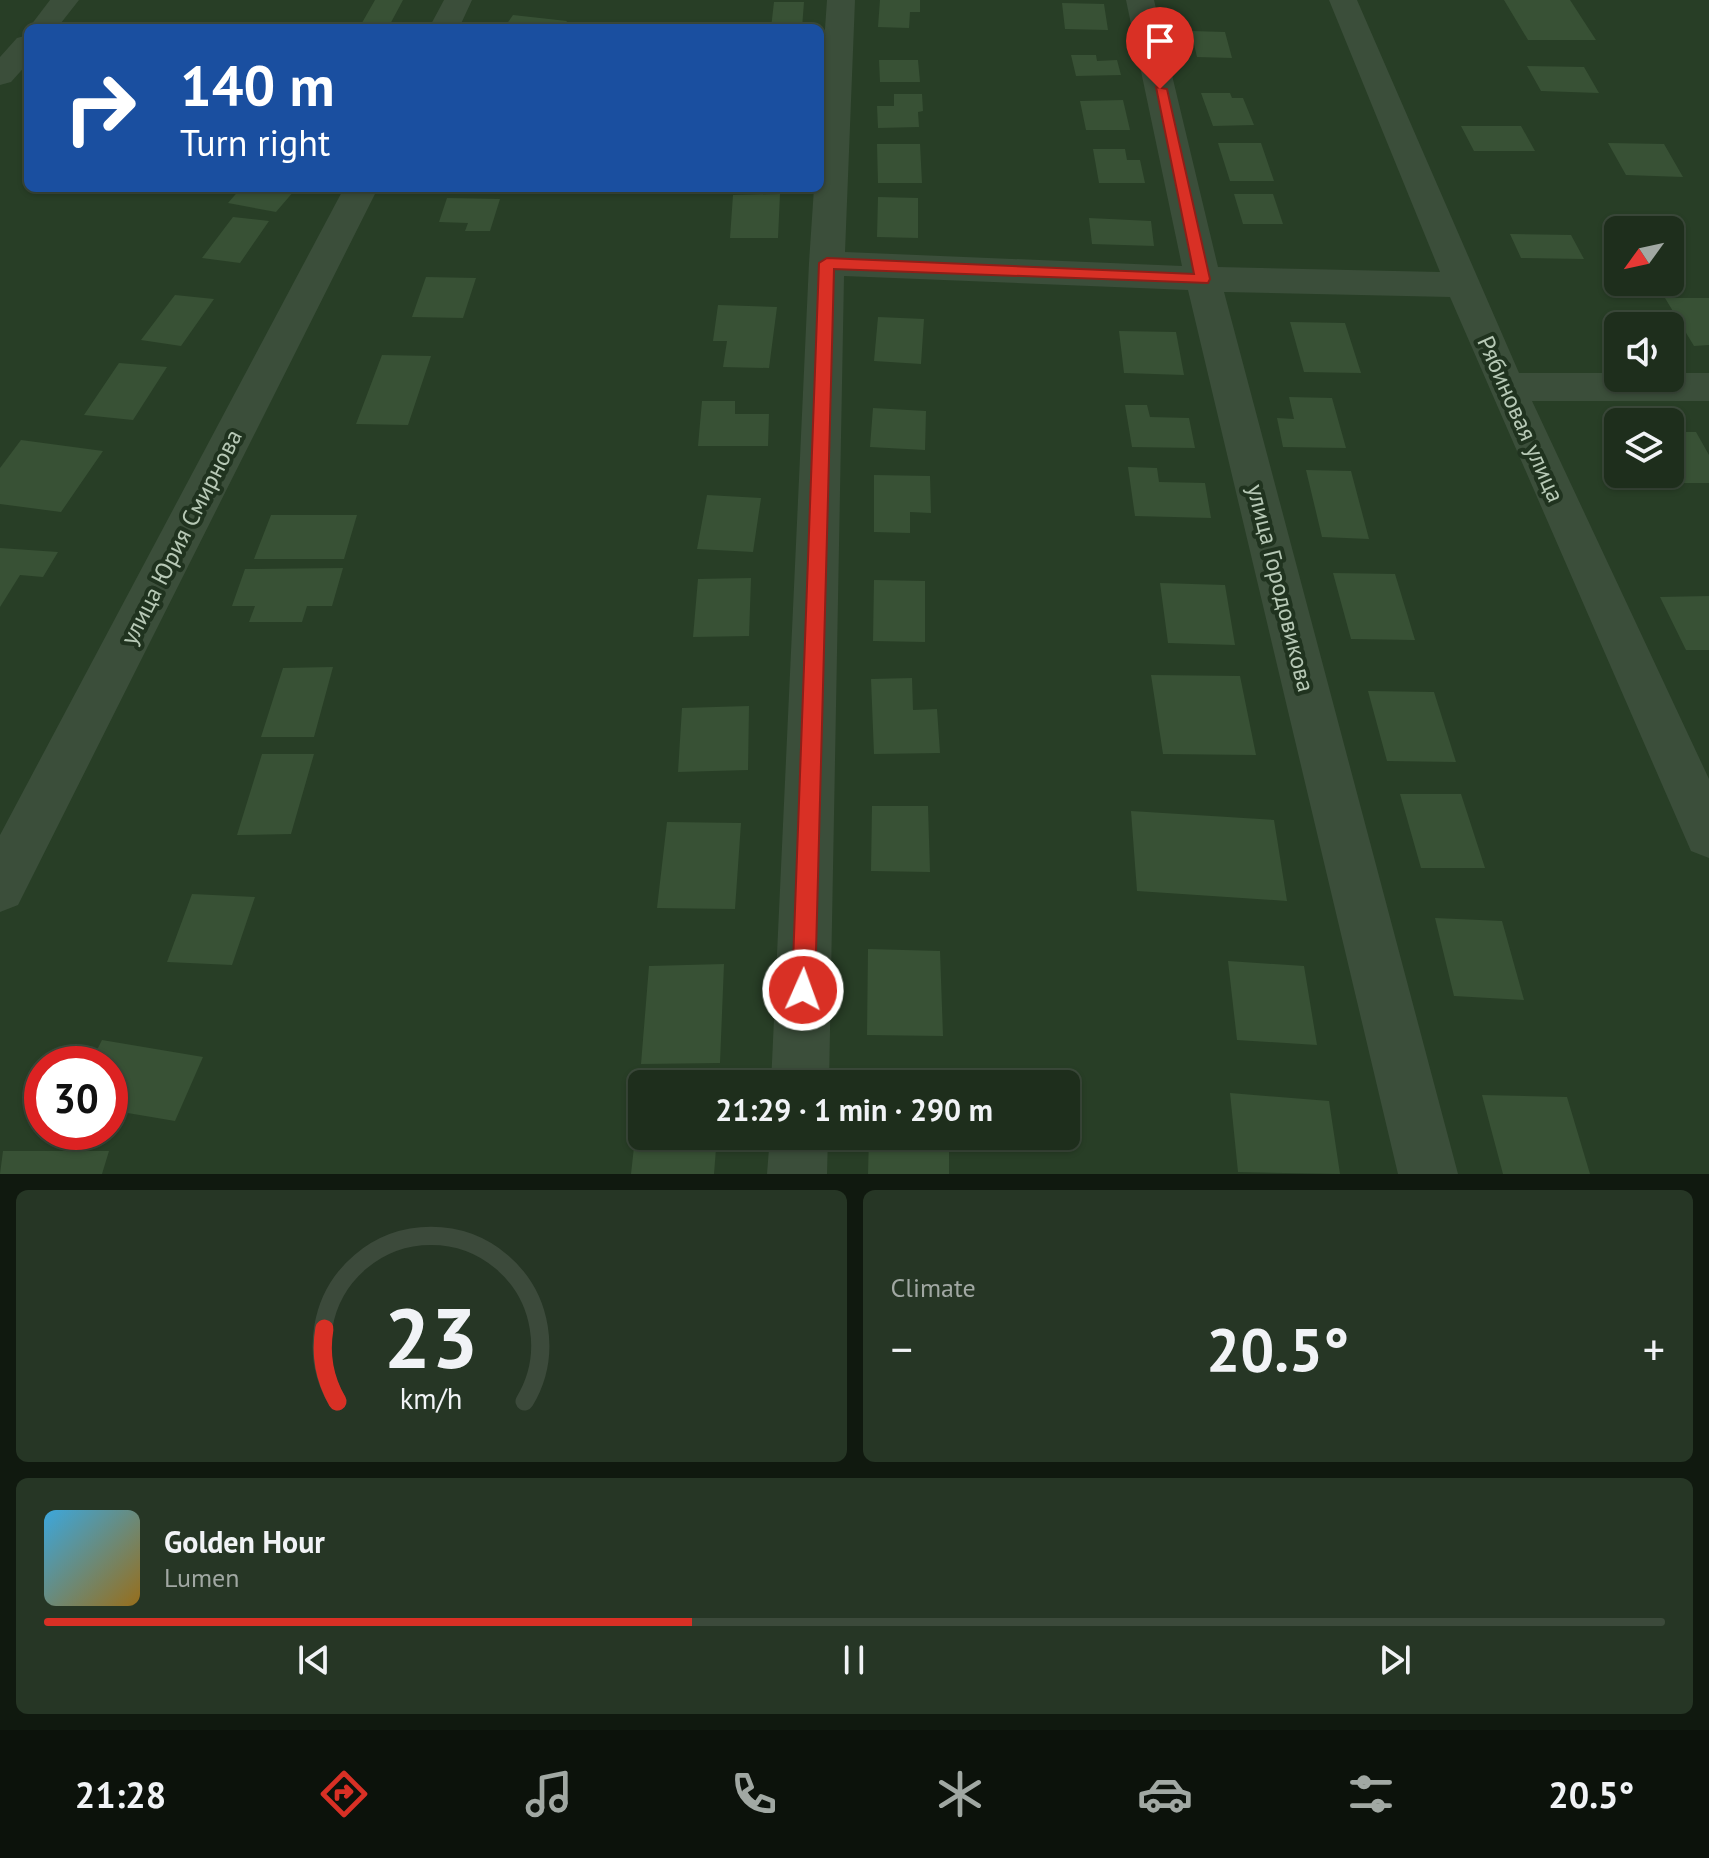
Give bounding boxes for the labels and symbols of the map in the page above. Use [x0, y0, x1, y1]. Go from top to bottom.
pin [1126, 7, 1194, 89]
north arrow [1604, 216, 1684, 296]
street label: Рябиновая улица [1470, 331, 1572, 507]
street label: улица Юрия Смирнова [113, 424, 249, 650]
street label: улица Городовикова [1240, 481, 1322, 695]
position arrow [761, 948, 845, 1032]
speed limit sign: 30 [24, 1046, 128, 1150]

